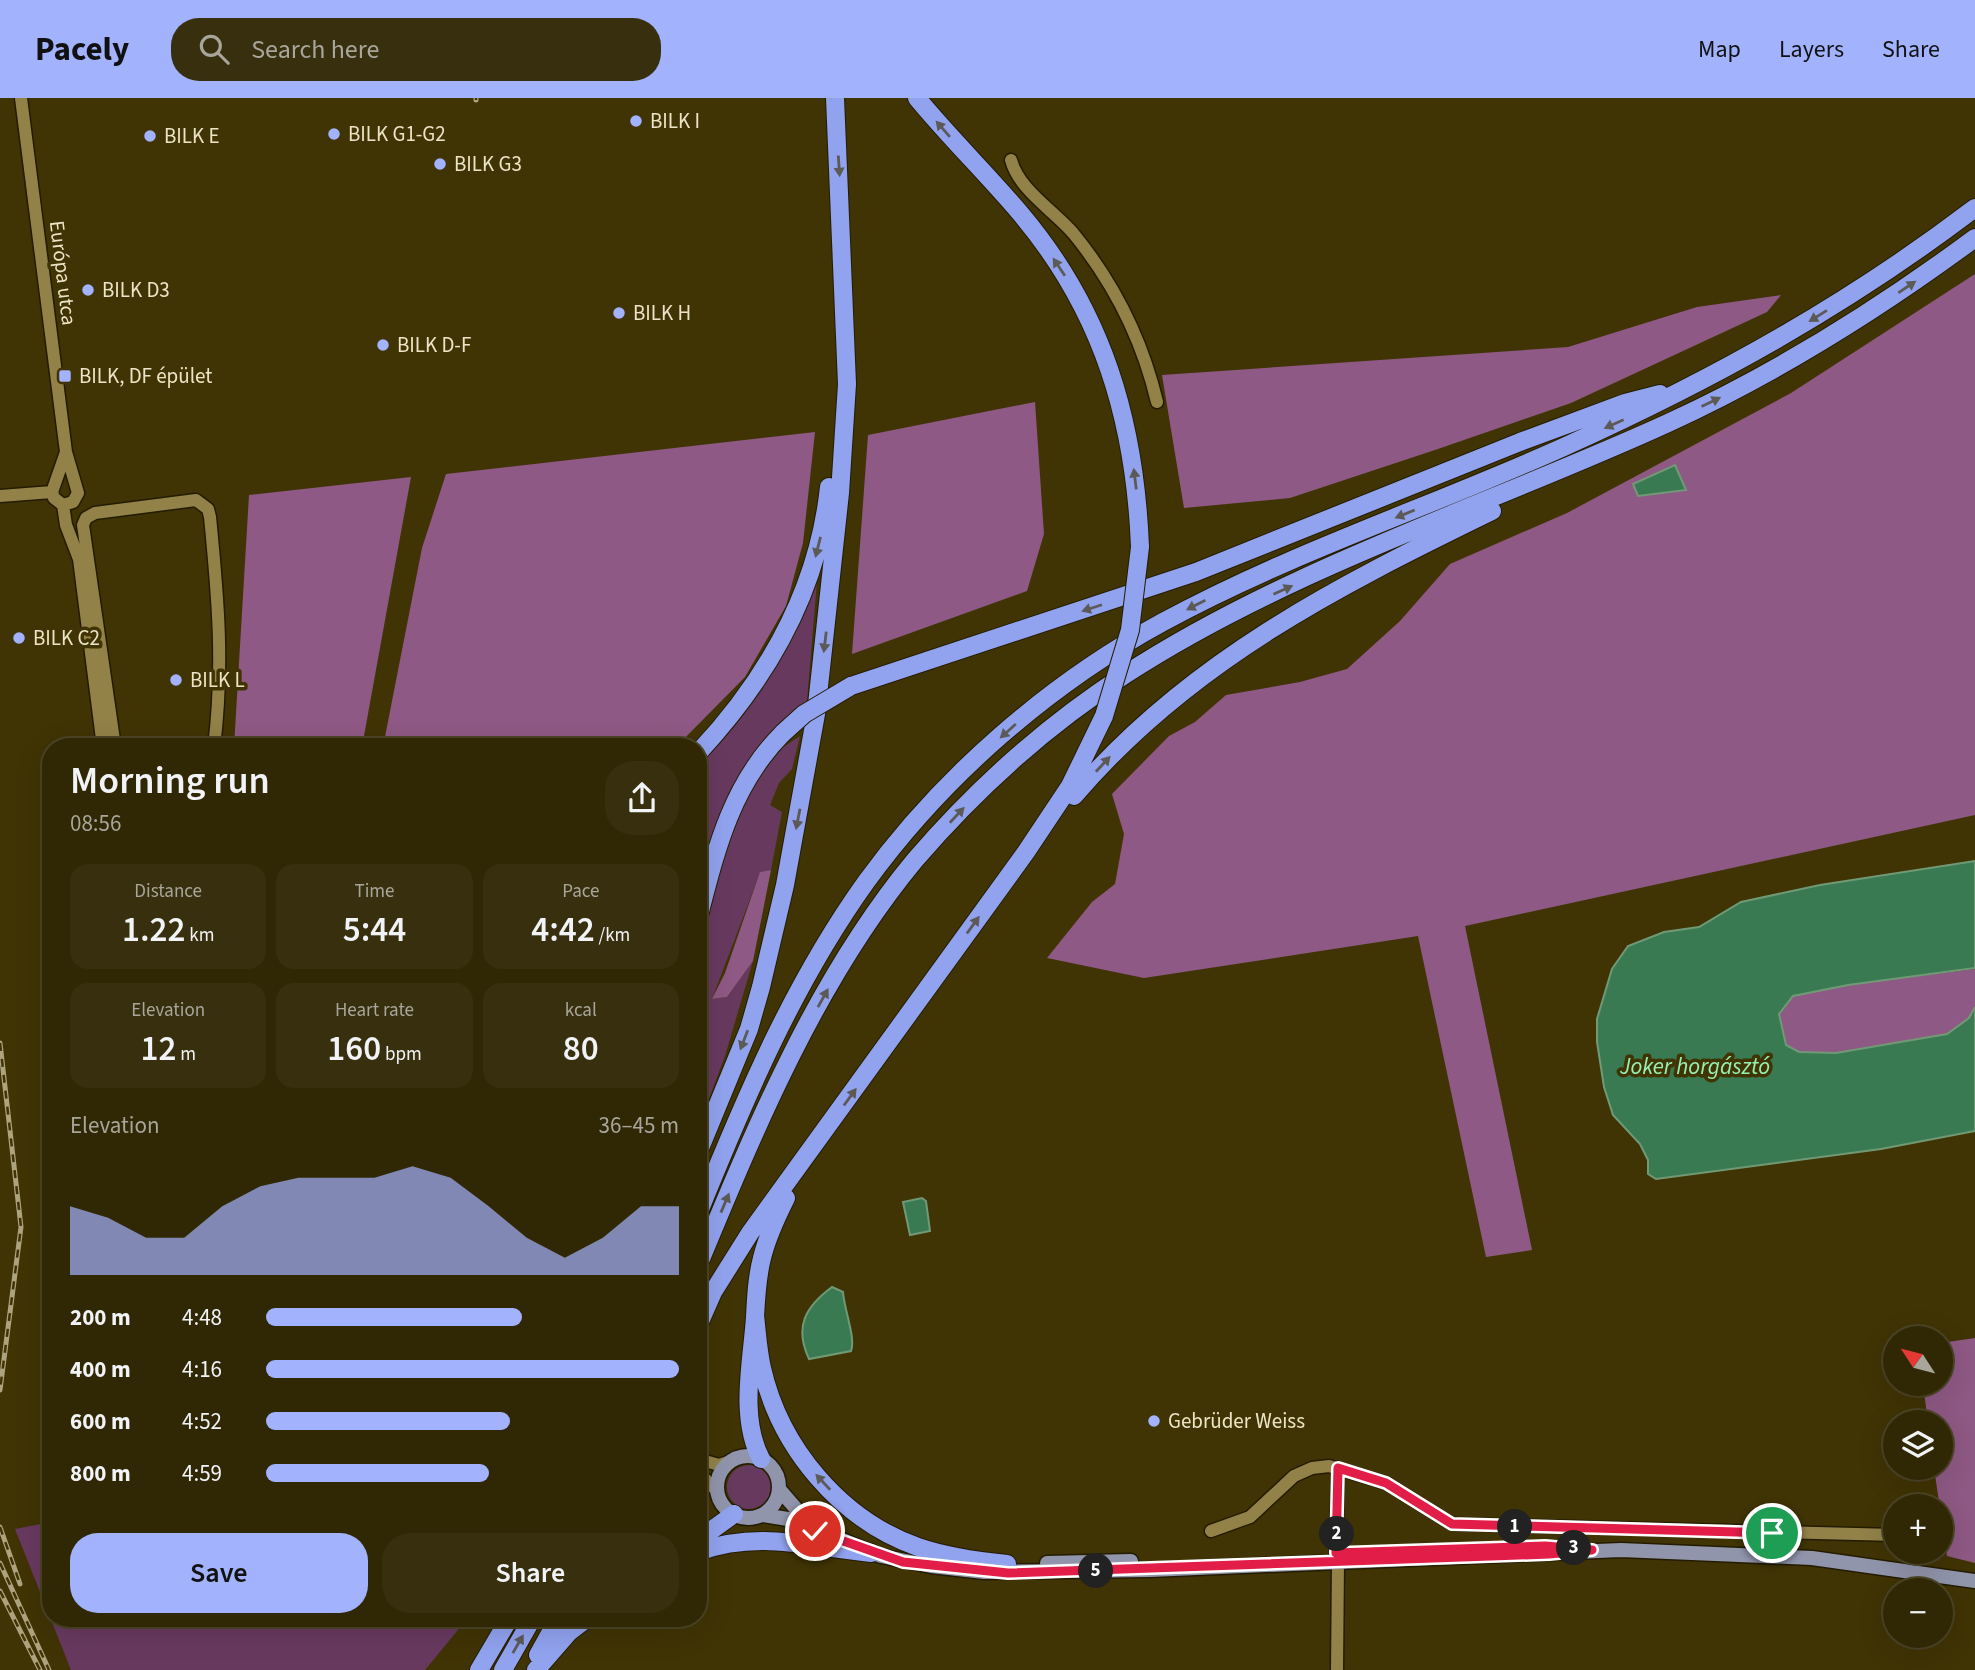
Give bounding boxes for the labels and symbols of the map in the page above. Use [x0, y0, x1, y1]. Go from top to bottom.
place label: BILK I [650, 106, 700, 136]
marker: BILK I [628, 113, 644, 129]
place label: BILK G1-G2 [348, 119, 446, 149]
one-way arrow [935, 120, 951, 138]
place label: BILK E [164, 121, 220, 151]
marker: BILK G1-G2 [326, 126, 342, 142]
marker: BILK E [142, 128, 158, 144]
place label: BILK G3 [454, 149, 522, 179]
one-way arrow [834, 155, 845, 177]
marker: BILK G3 [432, 156, 448, 172]
street label: Európa utca [42, 219, 84, 327]
one-way arrow [1053, 257, 1066, 276]
place label: BILK D3 [102, 275, 170, 305]
one-way arrow [1898, 280, 1916, 294]
marker: BILK D3 [80, 282, 96, 298]
place label: BILK H [633, 298, 691, 328]
marker: BILK H [611, 305, 627, 321]
one-way arrow [1808, 309, 1827, 322]
place label: BILK D-F [397, 330, 471, 360]
marker: BILK D-F [375, 337, 391, 353]
place label: BILK, DF épület [79, 361, 212, 391]
marker: BILK, DF épület [57, 368, 73, 384]
one-way arrow [1701, 396, 1721, 407]
one-way arrow [1604, 418, 1624, 430]
one-way arrow [1130, 467, 1141, 489]
one-way arrow [1394, 508, 1415, 519]
one-way arrow [812, 536, 823, 558]
one-way arrow [1273, 584, 1293, 596]
one-way arrow [1186, 599, 1206, 611]
one-way arrow [1081, 603, 1102, 614]
place label: BILK C2 [33, 623, 100, 653]
marker: BILK C2 [11, 630, 27, 646]
one-way arrow [820, 631, 831, 653]
place label: BILK L [190, 665, 245, 695]
marker: BILK L [168, 672, 184, 688]
one-way arrow [999, 723, 1017, 739]
one-way arrow [1094, 756, 1110, 773]
one-way arrow [948, 807, 964, 824]
one-way arrow [792, 808, 803, 830]
one-way arrow [966, 916, 980, 934]
one-way arrow [817, 988, 829, 1008]
one-way arrow [739, 1030, 750, 1051]
water label: Joker horgásztó [1619, 1050, 1770, 1083]
one-way arrow [843, 1088, 857, 1106]
one-way arrow [719, 1193, 731, 1213]
north arrow [1883, 1326, 1953, 1396]
place label: Gebrüder Weiss [1168, 1406, 1305, 1436]
marker: Gebrüder Weiss [1146, 1413, 1162, 1429]
one-way arrow [815, 1474, 831, 1491]
pin [785, 1501, 845, 1561]
pin [1742, 1503, 1802, 1563]
pin: 1 [1498, 1510, 1532, 1544]
pin: 2 [1320, 1516, 1354, 1552]
pin: 3 [1556, 1530, 1592, 1566]
pin: 5 [1078, 1554, 1114, 1588]
one-way arrow [512, 1635, 524, 1654]

